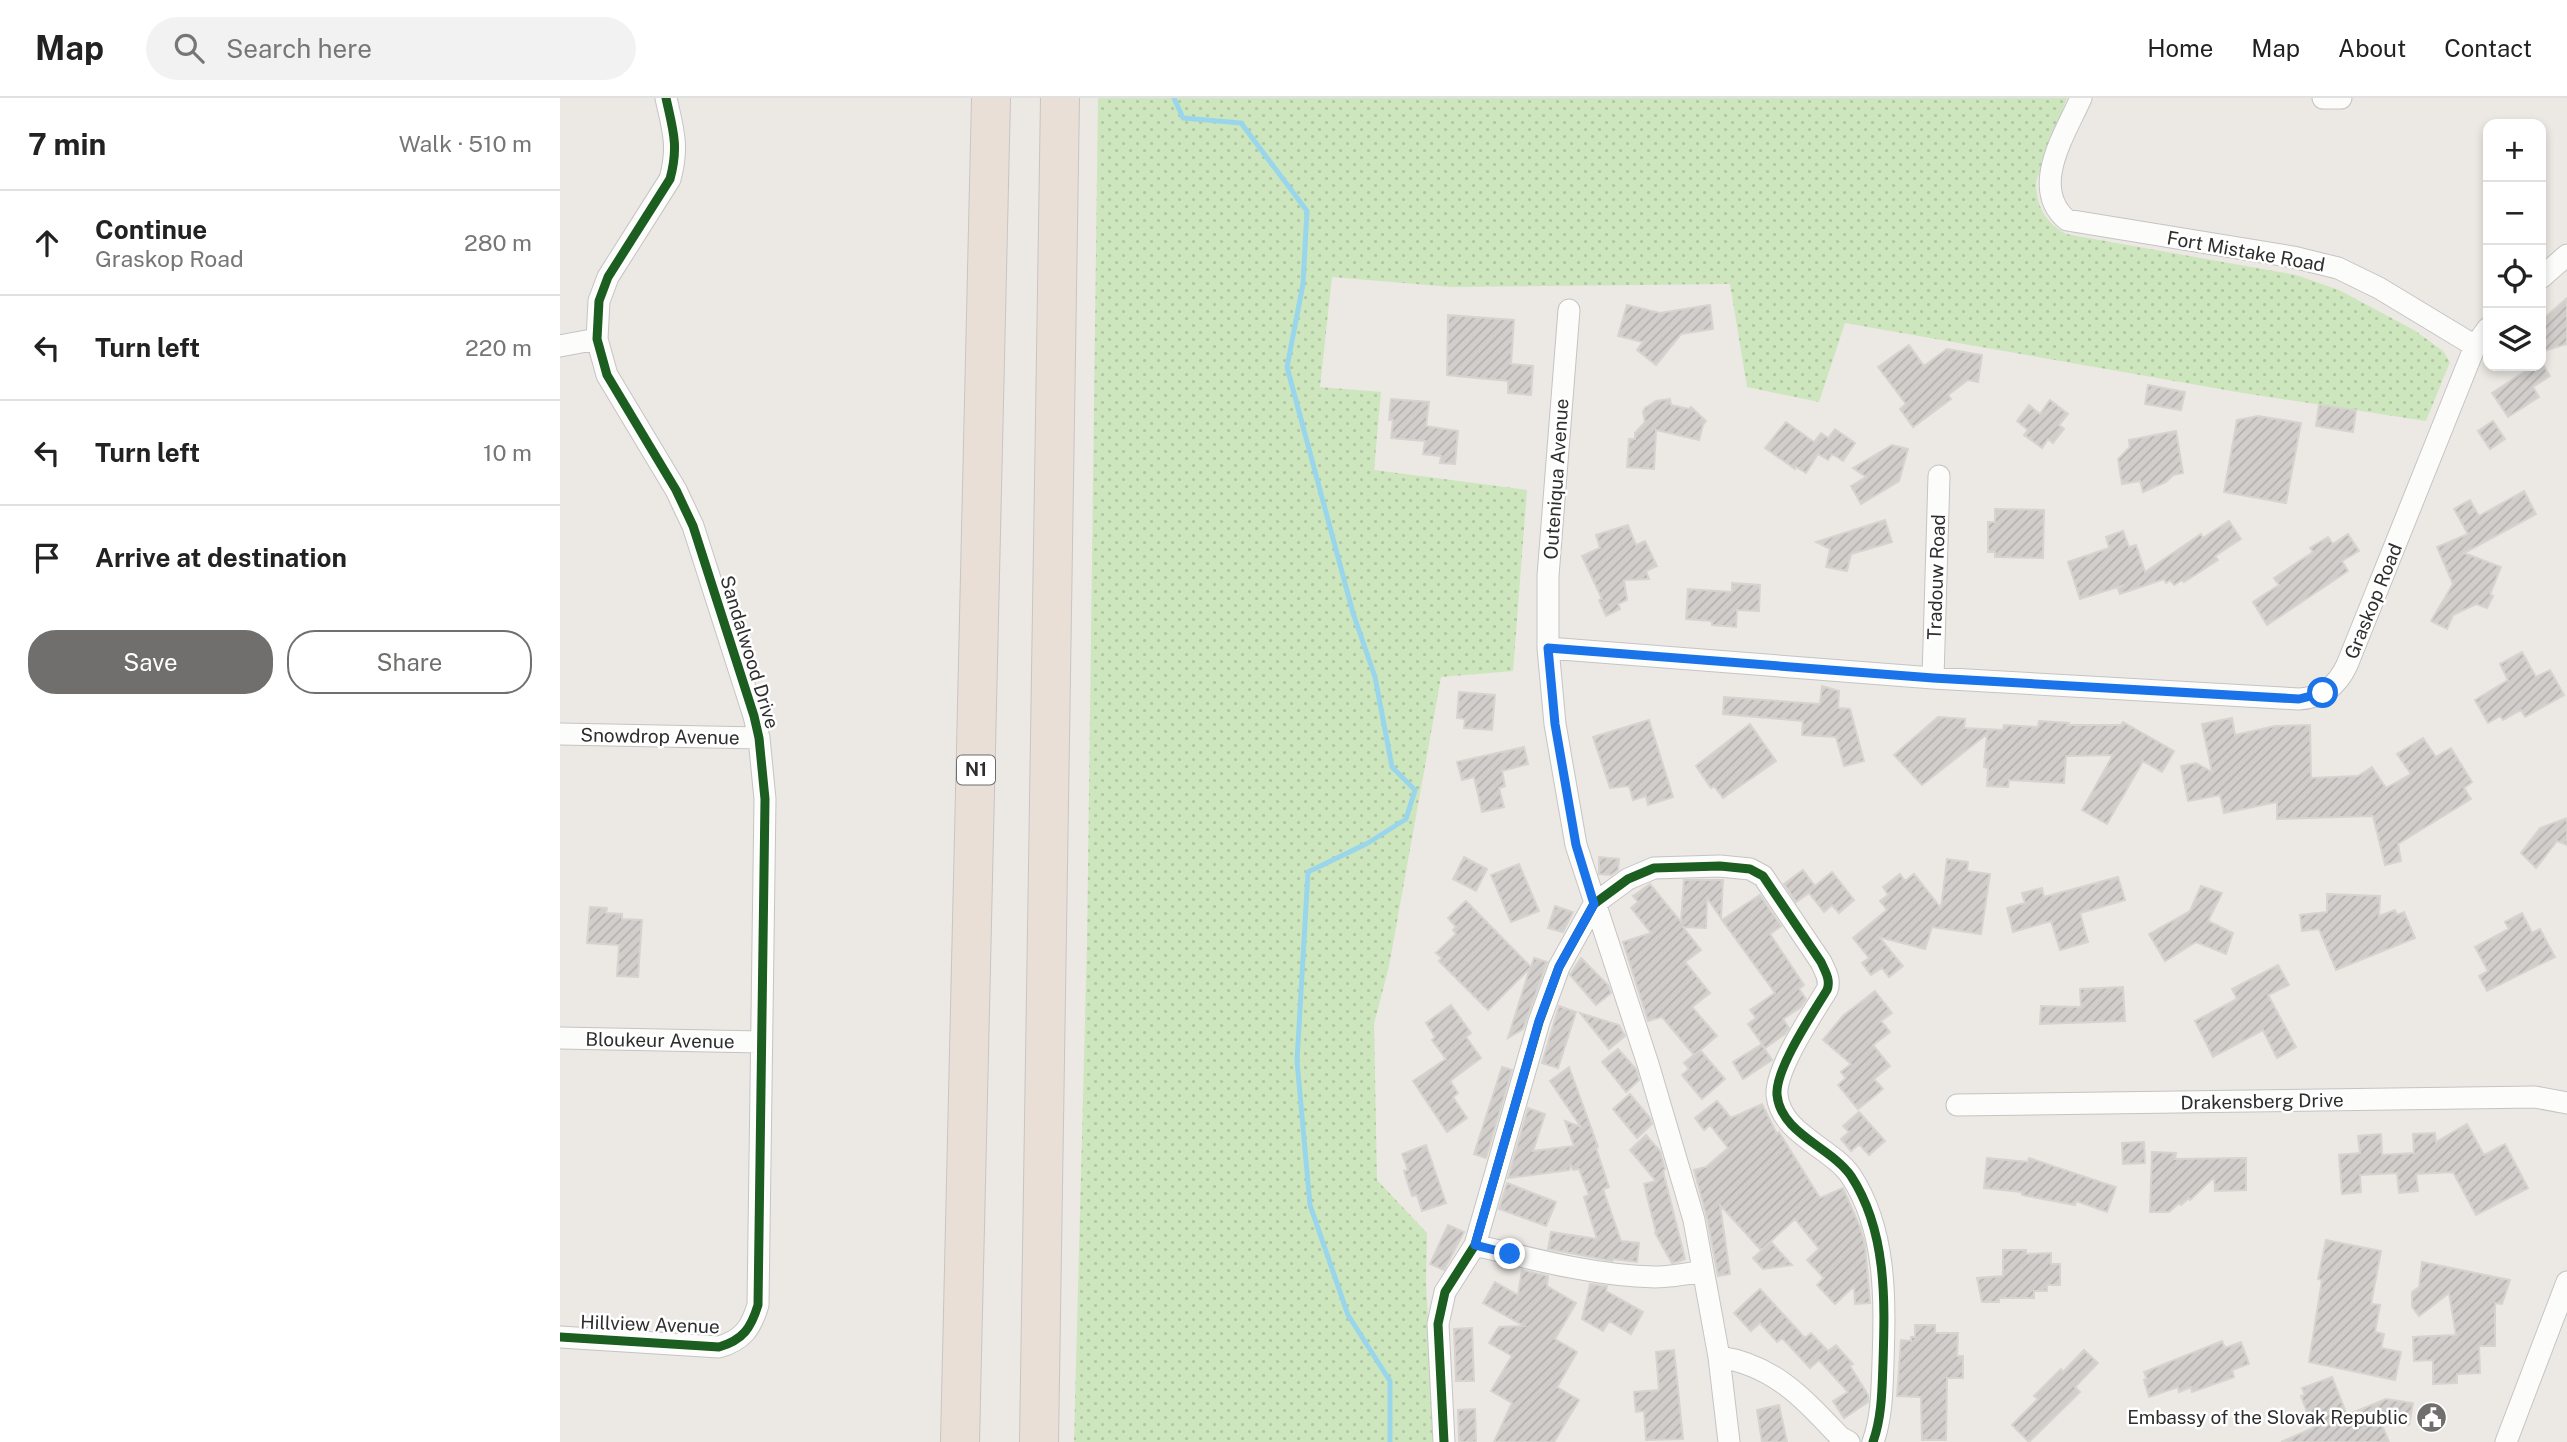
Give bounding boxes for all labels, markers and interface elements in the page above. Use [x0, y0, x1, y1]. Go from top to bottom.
search box [146, 17, 636, 80]
text: Map [35, 29, 104, 67]
icon: search [170, 29, 208, 67]
text: Search here [226, 33, 372, 64]
text: Home [2147, 34, 2213, 62]
text: Map [2251, 34, 2300, 62]
text: About [2338, 34, 2406, 62]
text: Contact [2444, 34, 2532, 62]
map controls [2483, 119, 2546, 371]
button: + [2483, 119, 2546, 182]
text: 7 min [28, 126, 106, 162]
text: Walk · 510 m [399, 130, 532, 157]
button: − [2483, 182, 2546, 245]
text: Continue [95, 214, 207, 245]
icon: ahead [28, 224, 66, 262]
street label: Fort Mistake Road [2165, 226, 2327, 276]
text: 280 m [464, 229, 532, 256]
text: Graskop Road [95, 245, 244, 272]
button: locate [2483, 245, 2546, 308]
button: layers [2483, 308, 2546, 371]
icon: left [28, 329, 66, 367]
text: Turn left [95, 332, 200, 363]
text: 220 m [465, 334, 532, 361]
street label: Outeniqua Avenue [1539, 398, 1573, 560]
icon: left [28, 434, 66, 472]
text: Turn left [95, 437, 200, 468]
text: 10 m [483, 439, 532, 466]
street label: Tradouw Road [1923, 514, 1949, 640]
icon: arrive [28, 539, 66, 577]
street label: Graskop Road [2340, 540, 2406, 662]
text: Arrive at destination [95, 542, 347, 573]
street label: Sandalwood Drive [716, 573, 784, 731]
button: Save [28, 630, 273, 694]
button: Share [287, 630, 532, 694]
route start [2307, 677, 2338, 708]
street label: Snowdrop Avenue [580, 724, 740, 748]
road number: N1 [957, 756, 995, 784]
street label: Bloukeur Avenue [585, 1028, 735, 1052]
street label: Drakensberg Drive [2180, 1089, 2344, 1113]
route end [1494, 1238, 1525, 1269]
street label: Hillview Avenue [580, 1311, 720, 1337]
public building icon: Embassy of the Slovak Republic [2414, 1400, 2448, 1434]
place label: Embassy of the Slovak Republic [2127, 1406, 2408, 1428]

